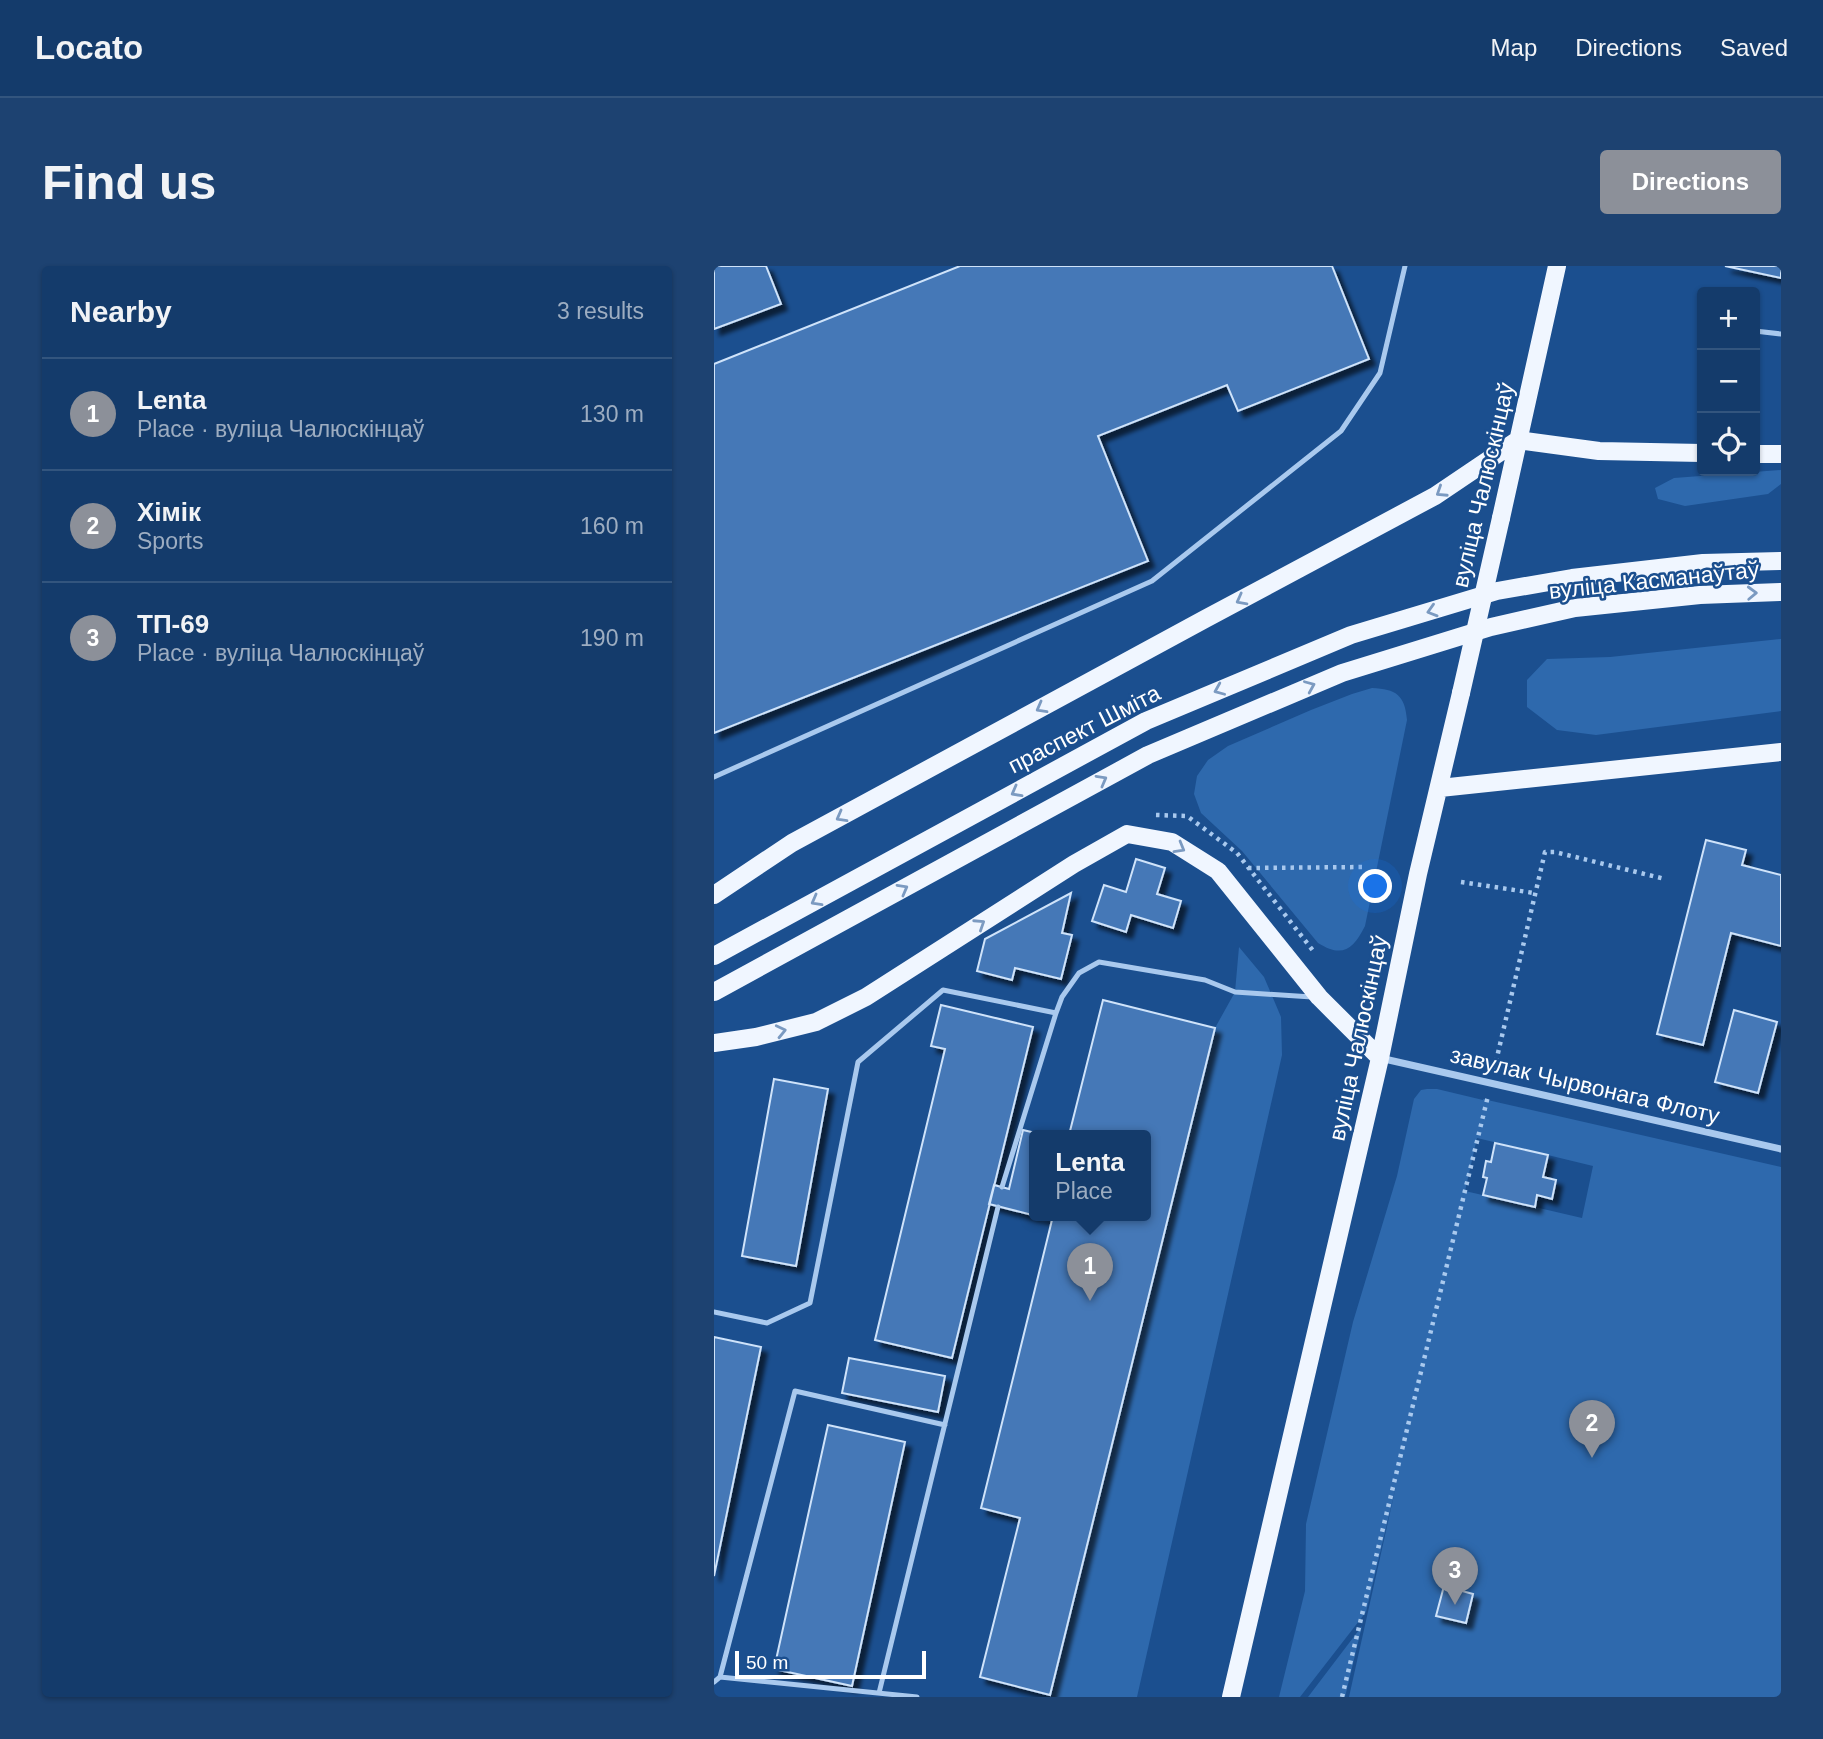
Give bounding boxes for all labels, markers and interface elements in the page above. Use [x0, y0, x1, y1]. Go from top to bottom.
text: Locato [35, 29, 143, 66]
text: Map [1491, 34, 1537, 61]
text: Directions [1575, 34, 1682, 61]
text: Saved [1720, 34, 1788, 61]
button: Directions [1600, 150, 1781, 214]
text: Find us [42, 155, 216, 209]
map controls [1697, 287, 1760, 476]
button: + [1697, 287, 1760, 350]
text: Nearby [70, 295, 172, 328]
text: 3 results [557, 298, 644, 324]
button: − [1697, 350, 1760, 413]
street label: вуліца Чалюскінцаў [1447, 380, 1519, 590]
text: Lenta [137, 385, 206, 415]
text: 1 [87, 401, 99, 427]
text: 130 m [580, 401, 644, 427]
button: locate [1697, 413, 1760, 476]
text: Place · вуліца Чалюскінцаў [137, 416, 424, 442]
one-way arrow [1435, 483, 1448, 496]
text: Хімік [137, 497, 201, 527]
text: 2 [87, 513, 99, 539]
text: 160 m [580, 513, 644, 539]
text: Sports [137, 528, 203, 554]
street label: вуліца Касманаўтаў [1547, 556, 1761, 604]
one-way arrow [1747, 586, 1758, 601]
one-way arrow [1235, 591, 1248, 605]
one-way arrow [1426, 602, 1438, 617]
text: ТП-69 [137, 609, 209, 639]
text: 3 [87, 625, 99, 651]
text: 190 m [580, 625, 644, 651]
text: Place · вуліца Чалюскінцаў [137, 640, 424, 666]
street label: праспект Шміта [1004, 679, 1165, 779]
one-way arrow [1302, 680, 1315, 694]
one-way arrow [1213, 682, 1226, 696]
one-way arrow [1035, 700, 1048, 713]
one-way arrow [1095, 775, 1108, 788]
one-way arrow [1010, 784, 1023, 797]
one-way arrow [836, 809, 848, 822]
one-way arrow [1172, 839, 1185, 852]
your location [1358, 869, 1392, 903]
one-way arrow [896, 884, 908, 897]
one-way arrow [811, 893, 823, 906]
one-way arrow [973, 920, 986, 933]
street label: вуліца Чалюскінцаў [1324, 932, 1393, 1143]
one-way arrow [775, 1024, 787, 1039]
street label: завулак Чырвонага Флоту [1448, 1041, 1723, 1129]
popup [1029, 1130, 1151, 1221]
text: Lenta [1055, 1147, 1125, 1177]
text: Place [1055, 1178, 1113, 1204]
pin: 1 [1067, 1243, 1113, 1301]
pin: 2 [1569, 1400, 1615, 1458]
pin: 3 [1432, 1547, 1478, 1605]
scale bar [735, 1648, 926, 1680]
text: 50 m [746, 1652, 788, 1673]

